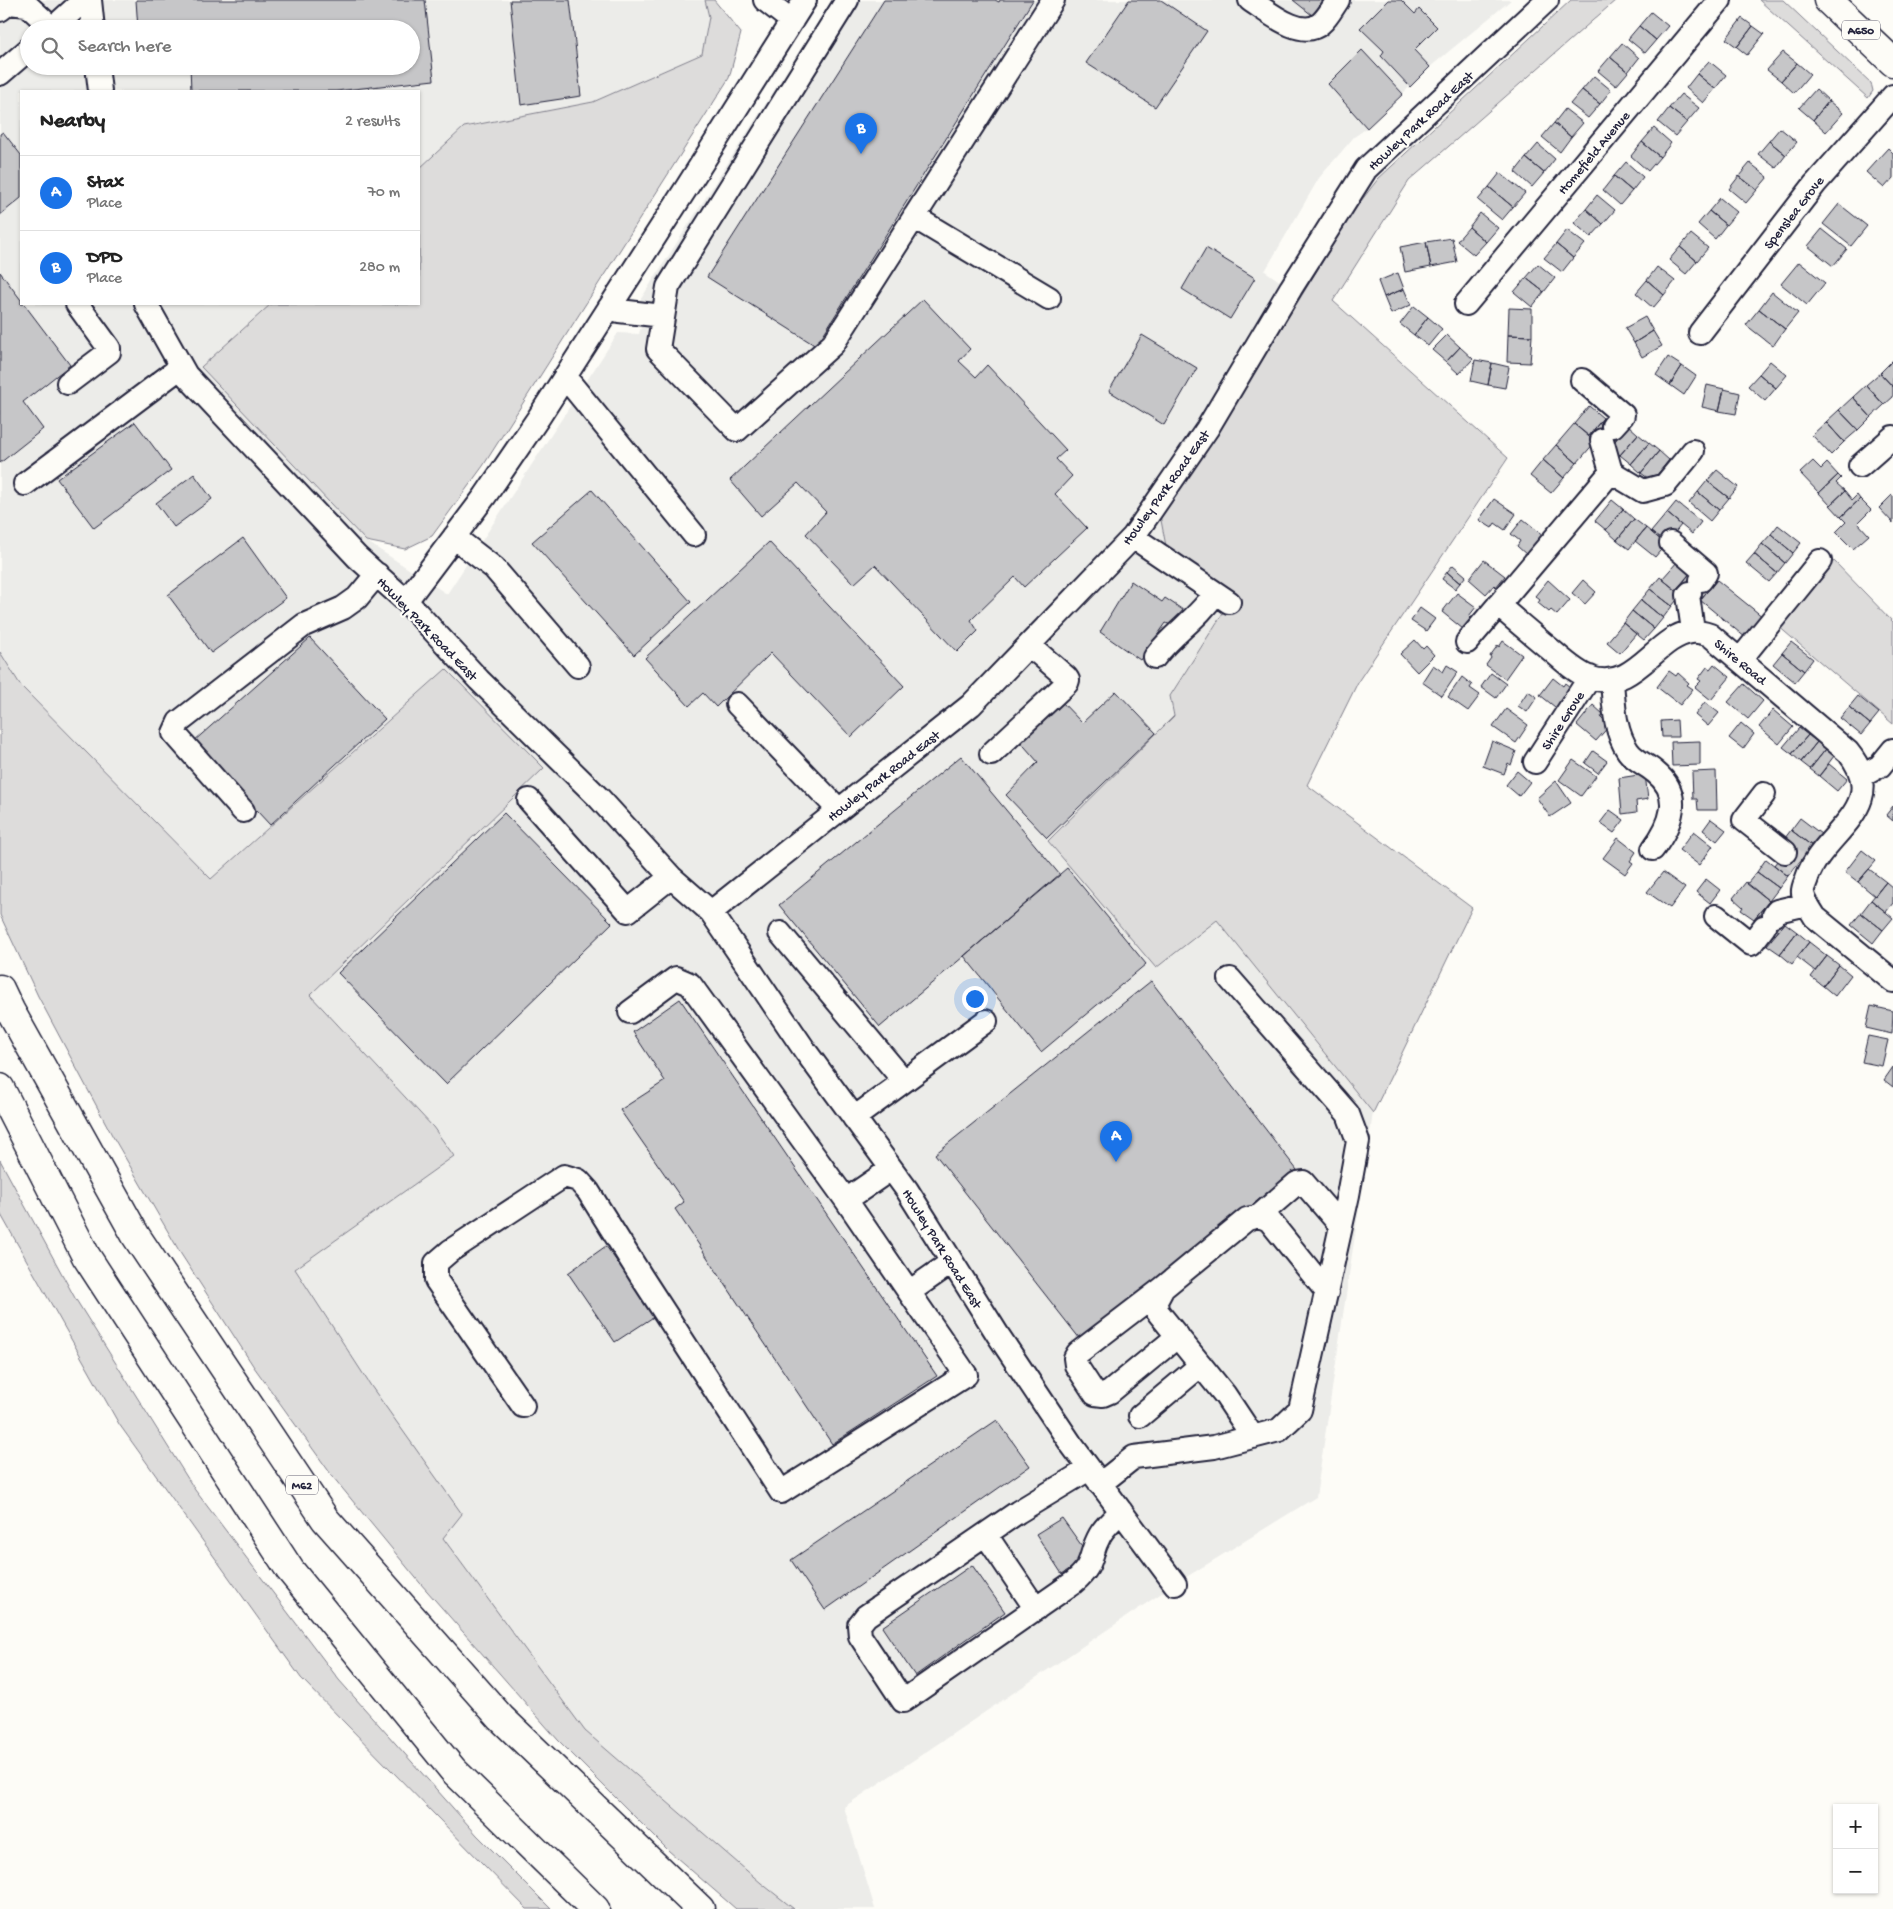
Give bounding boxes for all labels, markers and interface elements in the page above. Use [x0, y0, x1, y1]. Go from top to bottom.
search box [20, 20, 420, 75]
road number: A650 [1842, 20, 1880, 40]
icon: search [38, 34, 66, 62]
text: Search here [78, 36, 172, 59]
street label: Howley Park Road East [1365, 68, 1479, 175]
street label: Homefield Avenue [1555, 108, 1635, 199]
text: Nearby [40, 110, 105, 135]
text: 2 results [345, 113, 400, 132]
pin: B [845, 113, 877, 154]
text: Stax [87, 172, 124, 195]
street label: Spenslea Grove [1761, 173, 1829, 254]
text: A [51, 184, 61, 203]
text: 70 m [367, 184, 400, 203]
text: Place [87, 195, 122, 214]
text: DPD [87, 247, 122, 270]
text: B [52, 259, 60, 278]
text: 280 m [359, 259, 400, 278]
text: Place [87, 270, 122, 289]
street label: Howley Park Road East [1120, 427, 1215, 549]
street label: Howley Park Road East [372, 574, 481, 686]
street label: Shire Road [1710, 636, 1770, 691]
street label: Shire Grove [1539, 688, 1590, 754]
street label: Howley Park Road East [825, 727, 945, 826]
your location [962, 986, 988, 1012]
pin: A [1100, 1121, 1132, 1162]
street label: Howley Park Road East [897, 1186, 985, 1313]
road number: M62 [286, 1476, 318, 1494]
map controls [1833, 1804, 1878, 1894]
button: + [1833, 1804, 1878, 1849]
button: − [1833, 1849, 1878, 1894]

